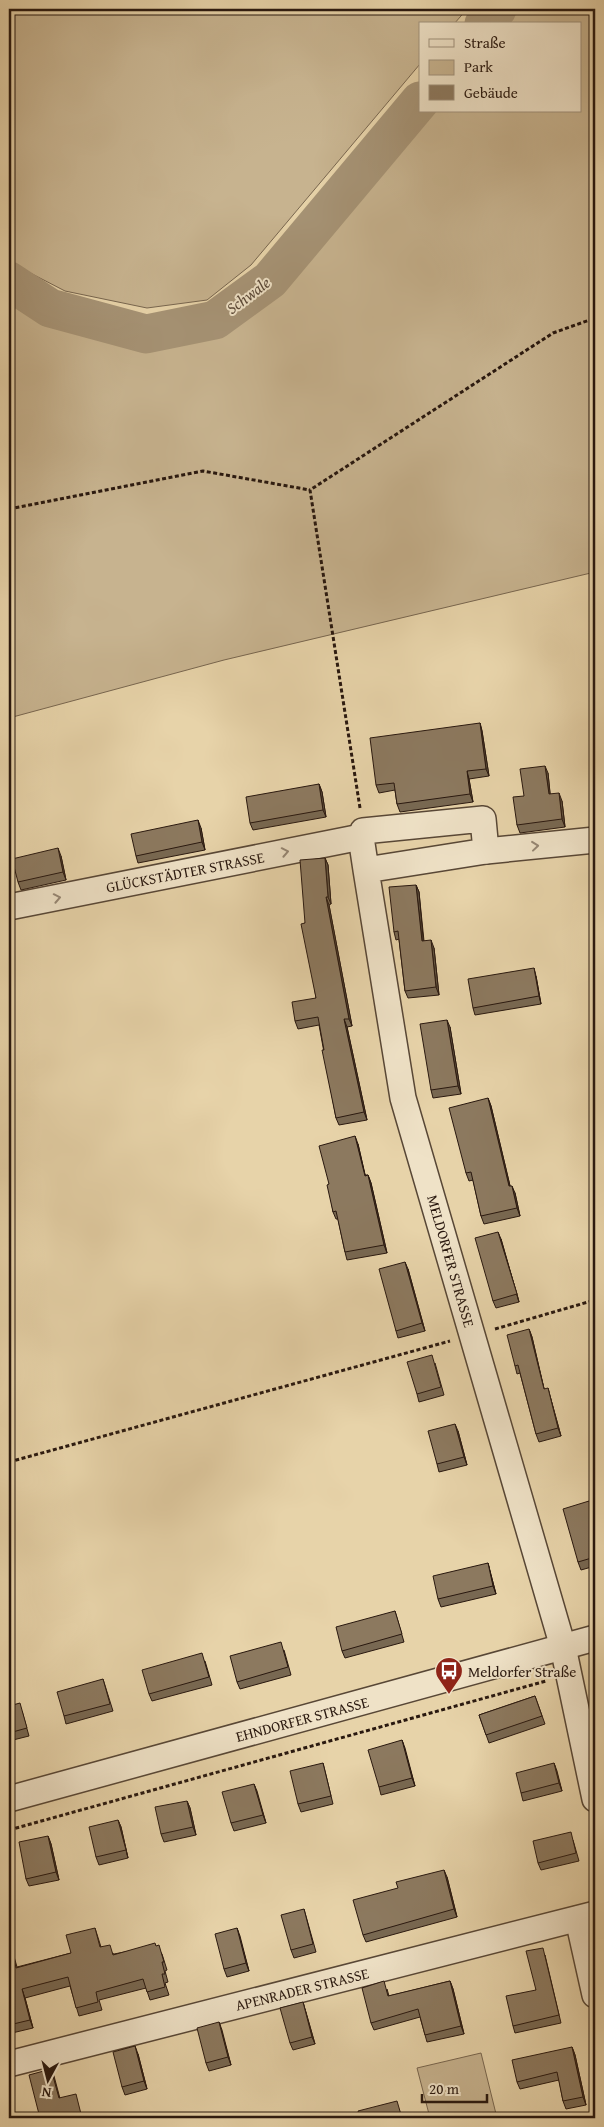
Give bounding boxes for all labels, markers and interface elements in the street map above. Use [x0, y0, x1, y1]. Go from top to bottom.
legend [419, 22, 582, 112]
text: Straße [464, 32, 506, 53]
text: Park [464, 56, 493, 77]
text: Gebäude [464, 82, 518, 103]
water label: Schwale [221, 270, 275, 320]
one-way arrow [531, 841, 539, 852]
street label: GLÜCKSTÄDTER STRASSE [104, 846, 266, 898]
one-way arrow [280, 848, 289, 858]
one-way arrow [52, 893, 61, 903]
street label: MELDORFER STRASSE [422, 1192, 480, 1330]
bus stop icon: Meldorfer Straße [434, 1656, 464, 1695]
place label: Meldorfer Straße [468, 1661, 576, 1682]
street label: EHNDORFER STRASSE [233, 1691, 371, 1747]
street label: APENRADER STRASSE [233, 1962, 371, 2016]
north arrow [22, 2054, 72, 2104]
scale bar [422, 2072, 486, 2104]
text: 20 m [429, 2078, 460, 2099]
text: N [40, 2082, 52, 2103]

